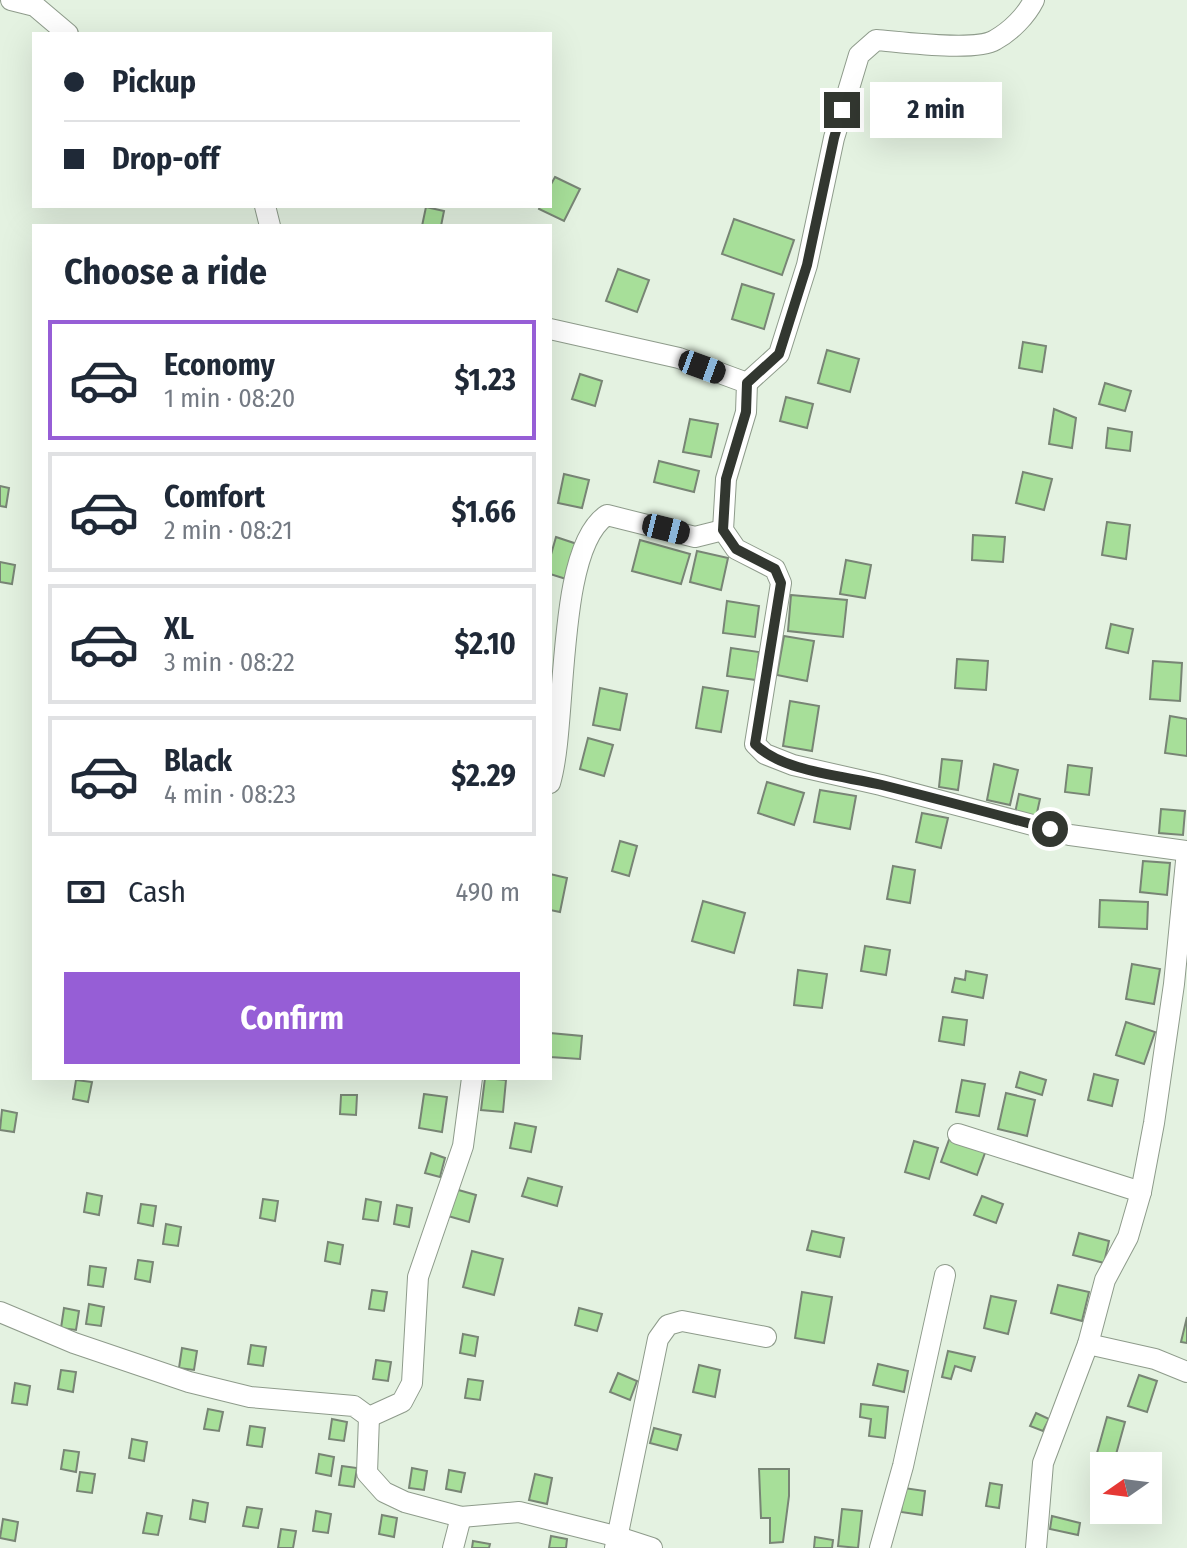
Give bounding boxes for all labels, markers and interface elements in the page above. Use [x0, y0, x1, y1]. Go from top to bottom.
text: Pickup [112, 64, 196, 100]
callout: 2 min [870, 82, 1002, 138]
route end [824, 92, 860, 128]
text: 2 min [907, 94, 965, 125]
text: Drop-off [112, 141, 219, 177]
text: Choose a ride [64, 250, 267, 294]
icon: car [68, 344, 140, 416]
text: Economy [164, 347, 275, 383]
car [675, 348, 729, 386]
text: $1.23 [455, 362, 516, 398]
text: 1 min · 08:20 [164, 383, 295, 414]
icon: car [68, 476, 140, 548]
text: Comfort [164, 479, 265, 515]
text: $1.66 [452, 494, 516, 530]
car [640, 512, 692, 546]
text: 2 min · 08:21 [164, 515, 293, 546]
icon: car [68, 608, 140, 680]
text: XL [164, 611, 194, 647]
text: $2.10 [455, 626, 516, 662]
text: 3 min · 08:22 [164, 647, 295, 678]
icon: car [68, 740, 140, 812]
text: Black [164, 743, 232, 779]
text: $2.29 [451, 758, 516, 794]
text: 4 min · 08:23 [164, 779, 296, 810]
route start [1032, 811, 1068, 847]
icon: cash [64, 870, 108, 914]
text: Cash [128, 874, 186, 910]
text: 490 m [456, 877, 520, 908]
button: Confirm [64, 972, 520, 1064]
north arrow [1090, 1452, 1162, 1524]
map controls [1090, 1452, 1162, 1524]

